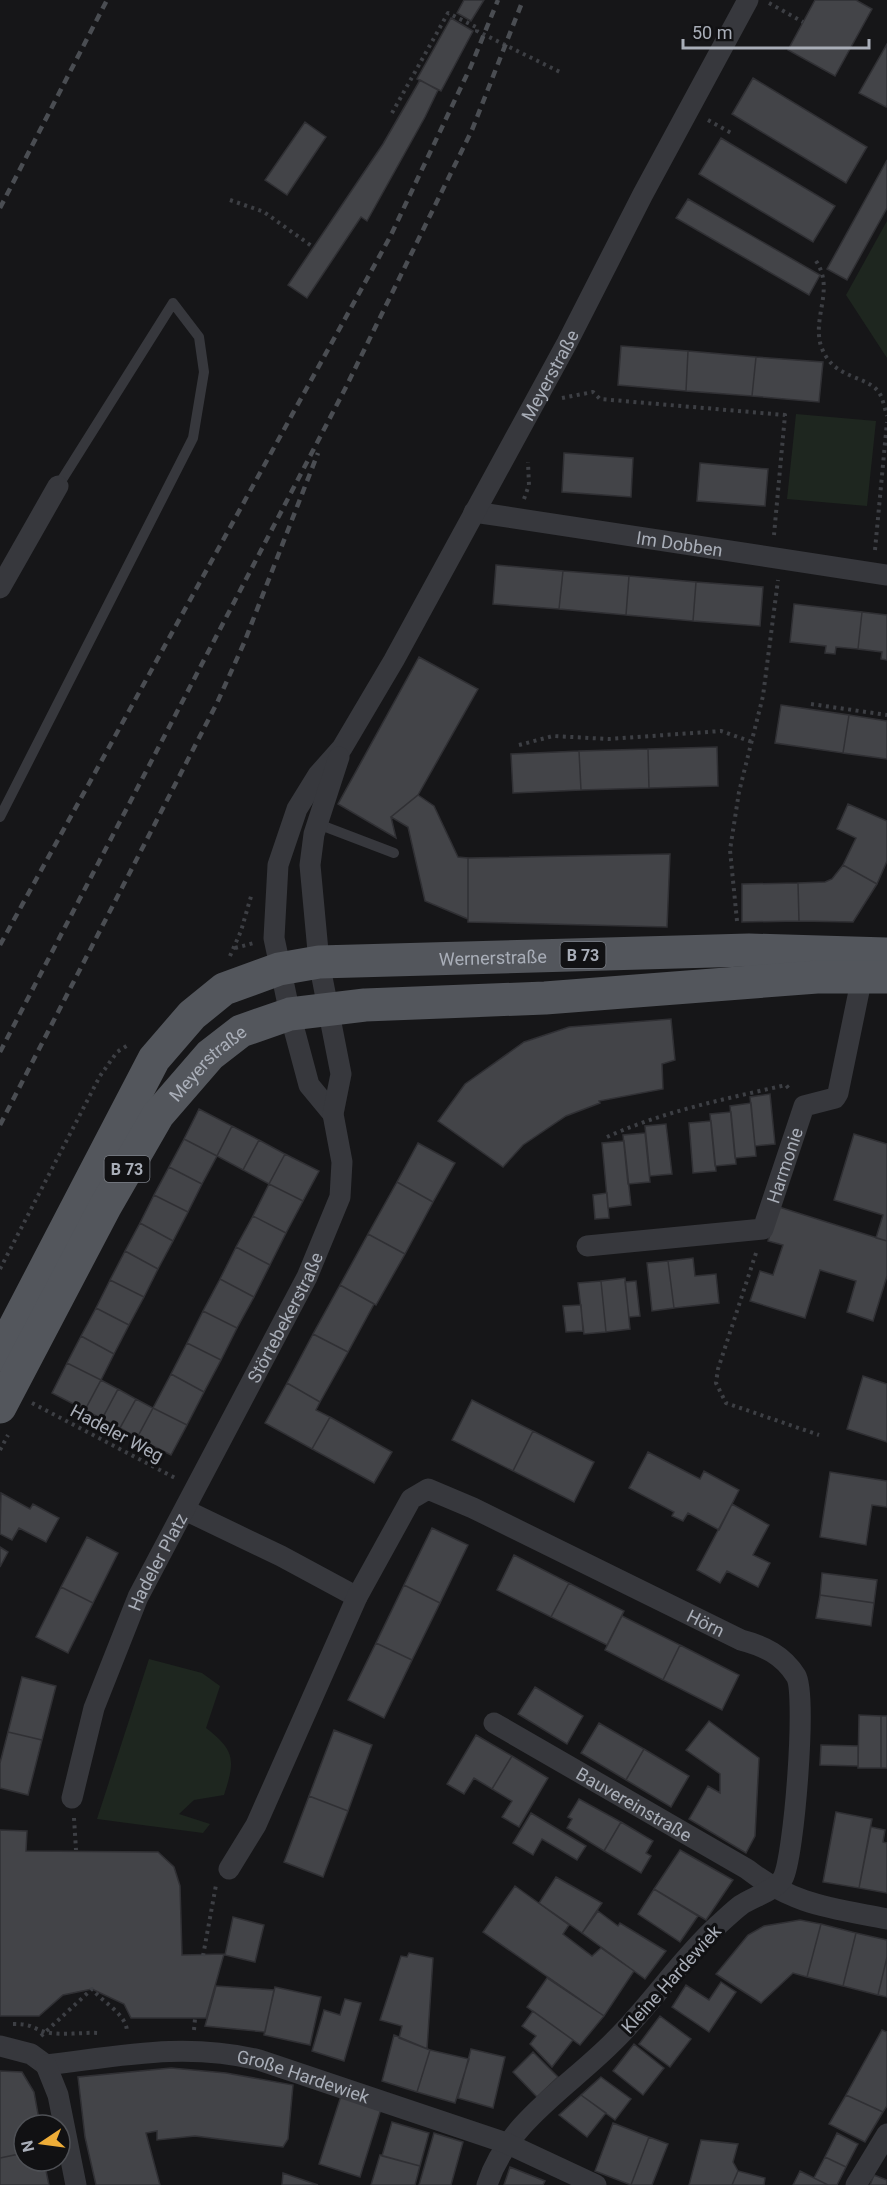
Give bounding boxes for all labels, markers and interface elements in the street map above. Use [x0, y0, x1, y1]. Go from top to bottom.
scale bar [683, 12, 869, 50]
text: 50 m [692, 22, 732, 43]
street label: Meyerstraße [516, 326, 583, 424]
street label: Im Dobben [635, 526, 724, 560]
road number: B 73 [560, 942, 606, 968]
street label: Wernerstraße [439, 945, 547, 969]
street label: Meyerstraße [164, 1021, 250, 1105]
street label: Harmonie [762, 1125, 807, 1206]
road number: B 73 [104, 1156, 150, 1182]
street label: Störtebekerstraße [243, 1249, 327, 1386]
street label: Hadeler Weg [67, 1400, 167, 1466]
street label: Hadeler Platz [123, 1509, 191, 1614]
street label: Hörn [684, 1605, 728, 1641]
street label: Bauvereinstraße [573, 1762, 696, 1846]
street label: Kleine Hardewiek [617, 1920, 726, 2037]
street label: Große Hardewiek [235, 2045, 373, 2107]
north arrow [12, 2113, 72, 2173]
text: N [17, 2139, 38, 2154]

